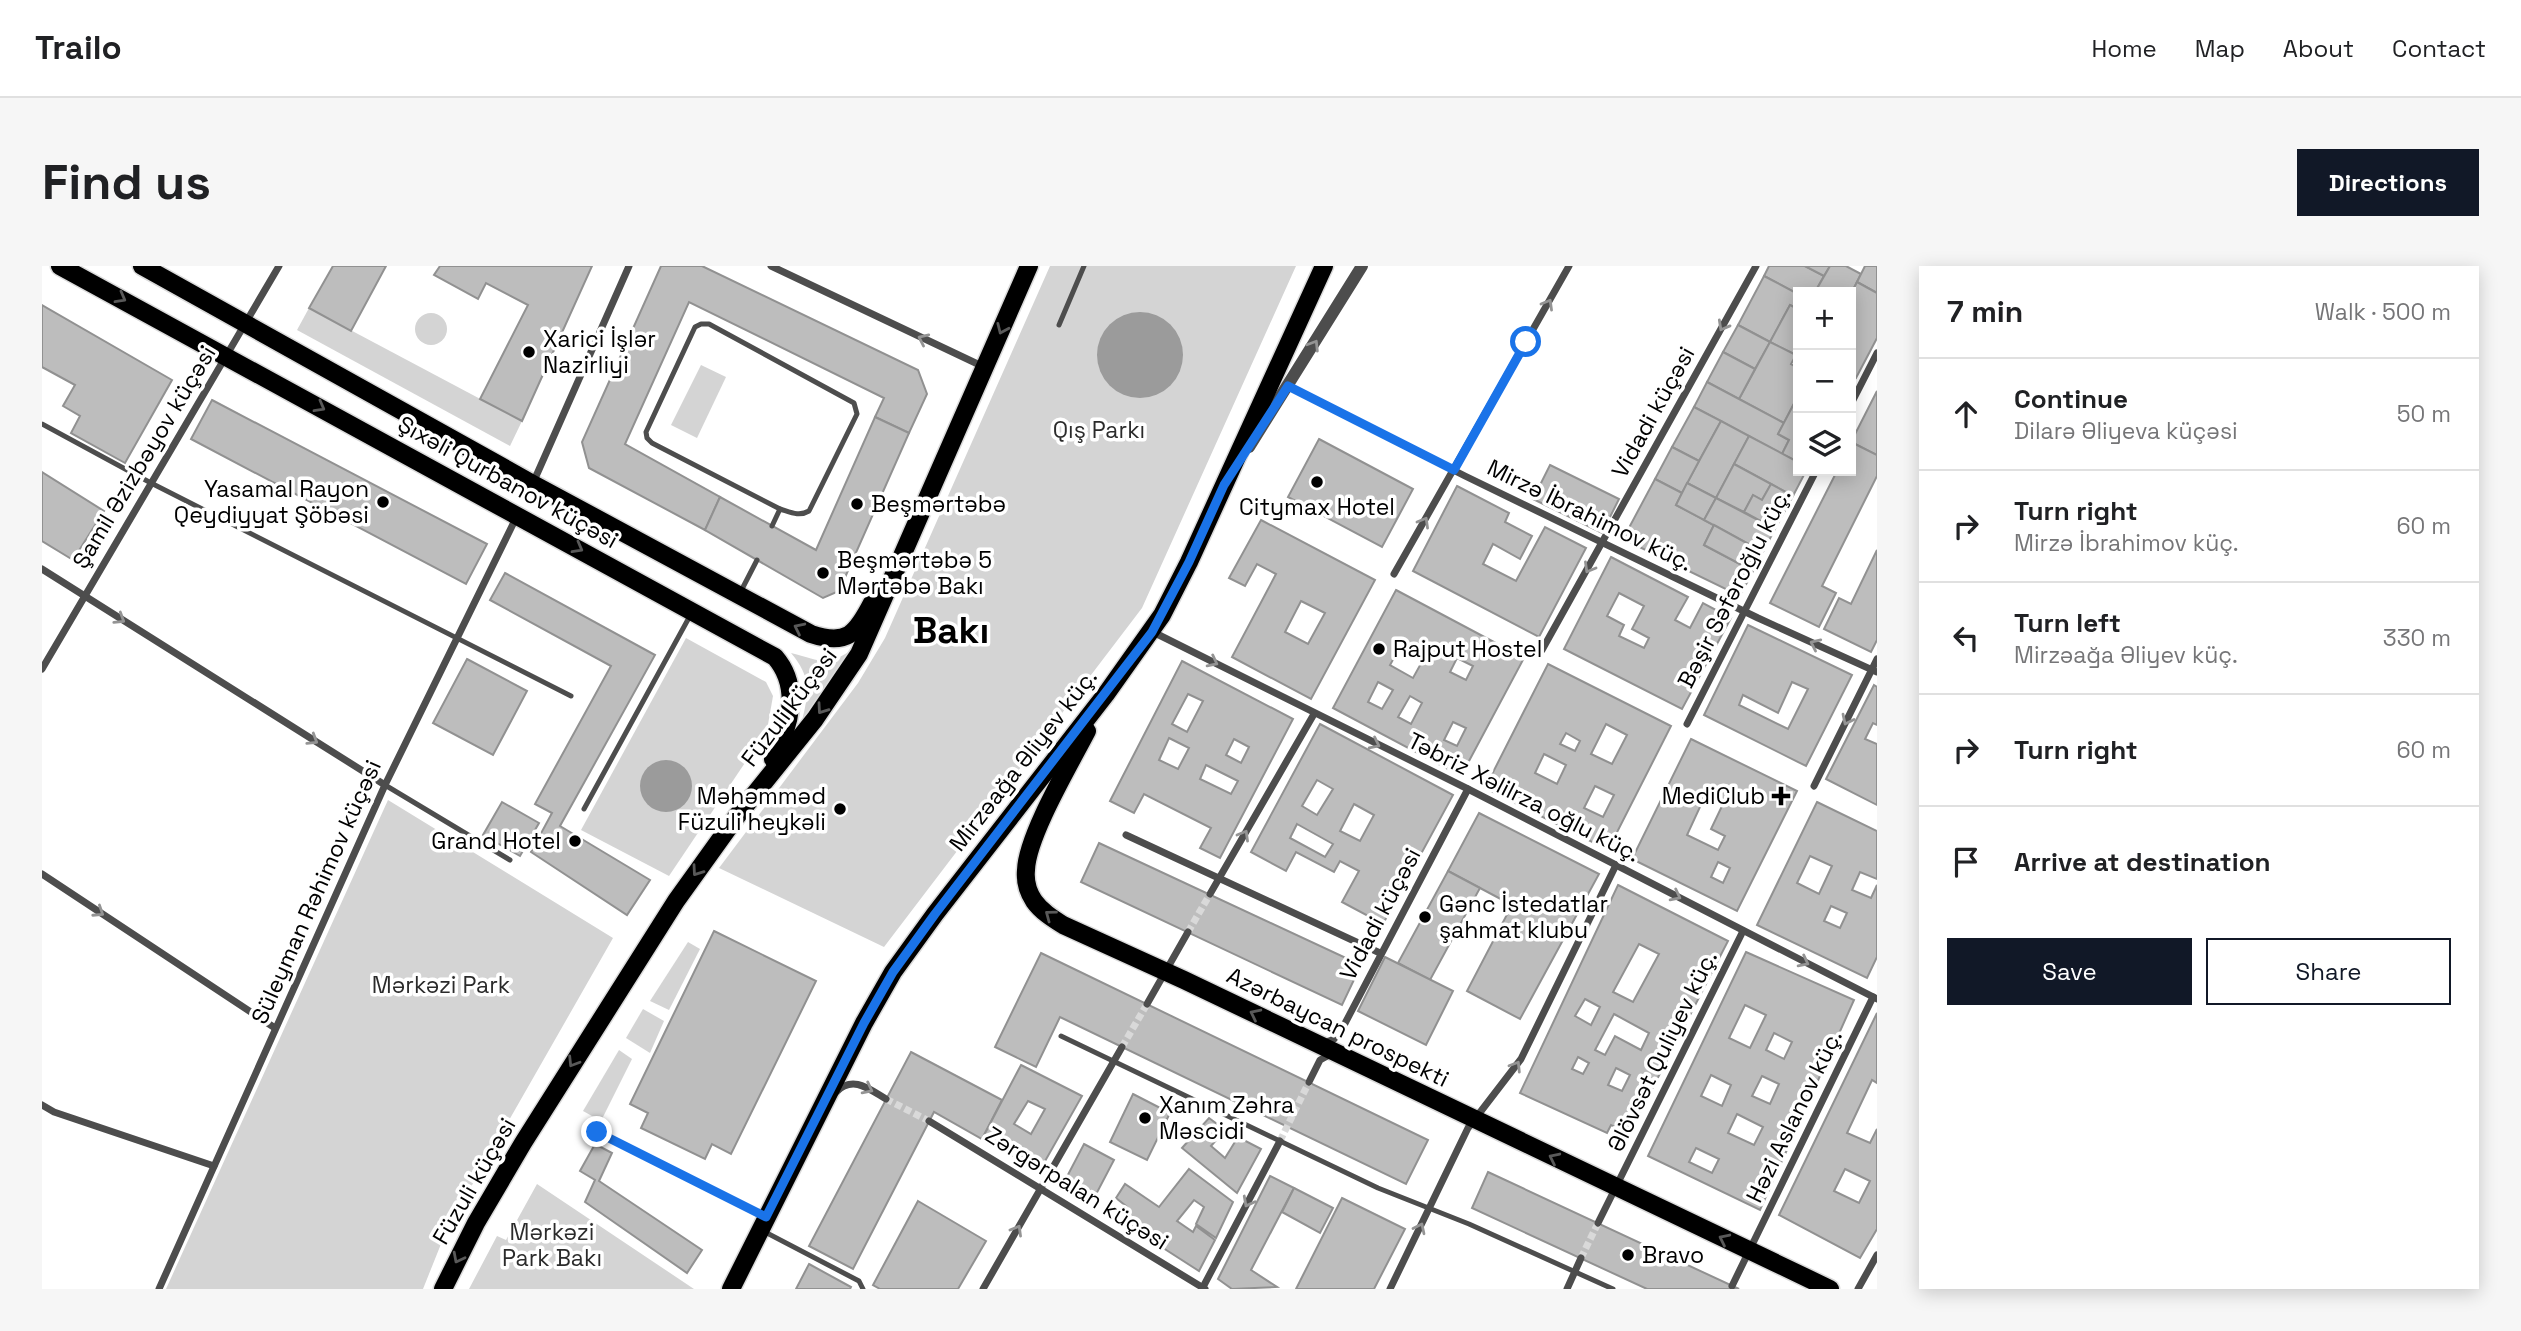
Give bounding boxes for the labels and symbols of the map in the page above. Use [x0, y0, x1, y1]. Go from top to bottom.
one-way arrow [114, 289, 126, 303]
one-way arrow [1539, 299, 1552, 312]
one-way arrow [1718, 318, 1731, 331]
one-way arrow [996, 321, 1010, 334]
place label: Xarici İşlər Nazirliyi [543, 324, 656, 380]
route start [1510, 326, 1541, 357]
one-way arrow [918, 333, 930, 347]
street label: Şamil Əzizbəyov küçəsi [65, 340, 223, 574]
one-way arrow [1306, 340, 1319, 353]
street label: Vidadi küçəsi [1605, 341, 1701, 483]
marker: Xarici İşlər Nazirliyi [521, 344, 537, 360]
one-way arrow [313, 399, 326, 412]
street label: Şıxəli Qurbanov küçəsi [393, 409, 623, 555]
park label: Qış Parkı [1053, 415, 1145, 445]
street label: Mirzə İbrahimov küç. [1482, 452, 1698, 578]
place label: Yasamal Rayon Qeydiyyat Şöbəsi [174, 474, 369, 530]
marker: Citymax Hotel [1309, 474, 1325, 490]
street label: Bəşir Səfəroğlu küç. [1671, 483, 1797, 693]
place label: Beşmərtəbə [871, 489, 1006, 519]
place label: Citymax Hotel [1239, 492, 1395, 522]
marker: Yasamal Rayon Qeydiyyat Şöbəsi [375, 494, 391, 510]
marker: Beşmərtəbə [849, 496, 865, 512]
one-way arrow [1416, 517, 1429, 529]
one-way arrow [570, 540, 583, 553]
place label: Beşmərtəbə 5 Mərtəbə Bakı [837, 545, 992, 601]
one-way arrow [1584, 560, 1597, 573]
marker: Beşmərtəbə 5 Mərtəbə Bakı [815, 565, 831, 581]
district label: Bakı [913, 607, 989, 654]
one-way arrow [113, 611, 126, 624]
one-way arrow [794, 622, 806, 636]
place label: Rajput Hostel [1393, 634, 1542, 664]
one-way arrow [1810, 638, 1822, 652]
marker: Rajput Hostel [1371, 641, 1387, 657]
street label: Füzuli küçəsi [734, 642, 844, 772]
one-way arrow [1206, 654, 1218, 668]
street label: Mirzəağa Əliyev küç. [942, 663, 1104, 857]
one-way arrow [818, 701, 830, 714]
one-way arrow [1841, 713, 1855, 725]
street label: Təbriz Xəlilrza oğlu küç. [1403, 725, 1645, 869]
one-way arrow [306, 731, 319, 744]
one-way arrow [1368, 735, 1380, 749]
street label: Süleyman Rəhimov küçəsi [244, 755, 388, 1029]
place label: Məhəmməd Füzuli heykəli [678, 781, 826, 837]
place label: MediClub [1662, 781, 1765, 811]
marker: MediClub [1771, 786, 1791, 806]
marker: Məhəmməd Füzuli heykəli [832, 801, 848, 817]
place label: Grand Hotel [431, 826, 561, 856]
one-way arrow [1236, 830, 1249, 842]
marker: Grand Hotel [567, 833, 583, 849]
street label: Vidadi küçəsi [1333, 843, 1427, 985]
one-way arrow [693, 863, 705, 876]
one-way arrow [1669, 888, 1682, 902]
place label: Gənc İstedatlar şahmat klubu [1439, 889, 1608, 945]
one-way arrow [91, 903, 104, 916]
marker: Gənc İstedatlar şahmat klubu [1417, 909, 1433, 925]
one-way arrow [1046, 911, 1058, 924]
street label: Əlövsət Quliyev küç. [1600, 945, 1724, 1157]
one-way arrow [1796, 953, 1809, 967]
street label: Azərbaycan prospekti [1222, 960, 1454, 1094]
park label: Mərkəzi Park [372, 970, 510, 1000]
one-way arrow [1250, 1008, 1262, 1022]
street label: Həzi Aslanov küç. [1739, 1024, 1849, 1208]
one-way arrow [569, 1054, 582, 1067]
one-way arrow [1507, 1060, 1520, 1073]
one-way arrow [861, 1081, 873, 1095]
place label: Xanım Zəhra Məscidi [1159, 1090, 1294, 1146]
marker: Xanım Zəhra Məscidi [1137, 1110, 1153, 1126]
street label: Füzuli küçəsi [426, 1112, 522, 1250]
route end [581, 1116, 612, 1147]
street label: Zərgərpalan küçəsi [980, 1120, 1174, 1256]
one-way arrow [1549, 1152, 1561, 1166]
one-way arrow [1243, 1195, 1256, 1207]
park label: Mərkəzi Park Bakı [502, 1217, 602, 1273]
one-way arrow [1411, 1223, 1425, 1235]
one-way arrow [1009, 1224, 1022, 1237]
one-way arrow [1719, 1234, 1731, 1248]
place label: Bravo [1642, 1240, 1704, 1270]
marker: Bravo [1620, 1247, 1636, 1263]
one-way arrow [453, 1251, 467, 1263]

